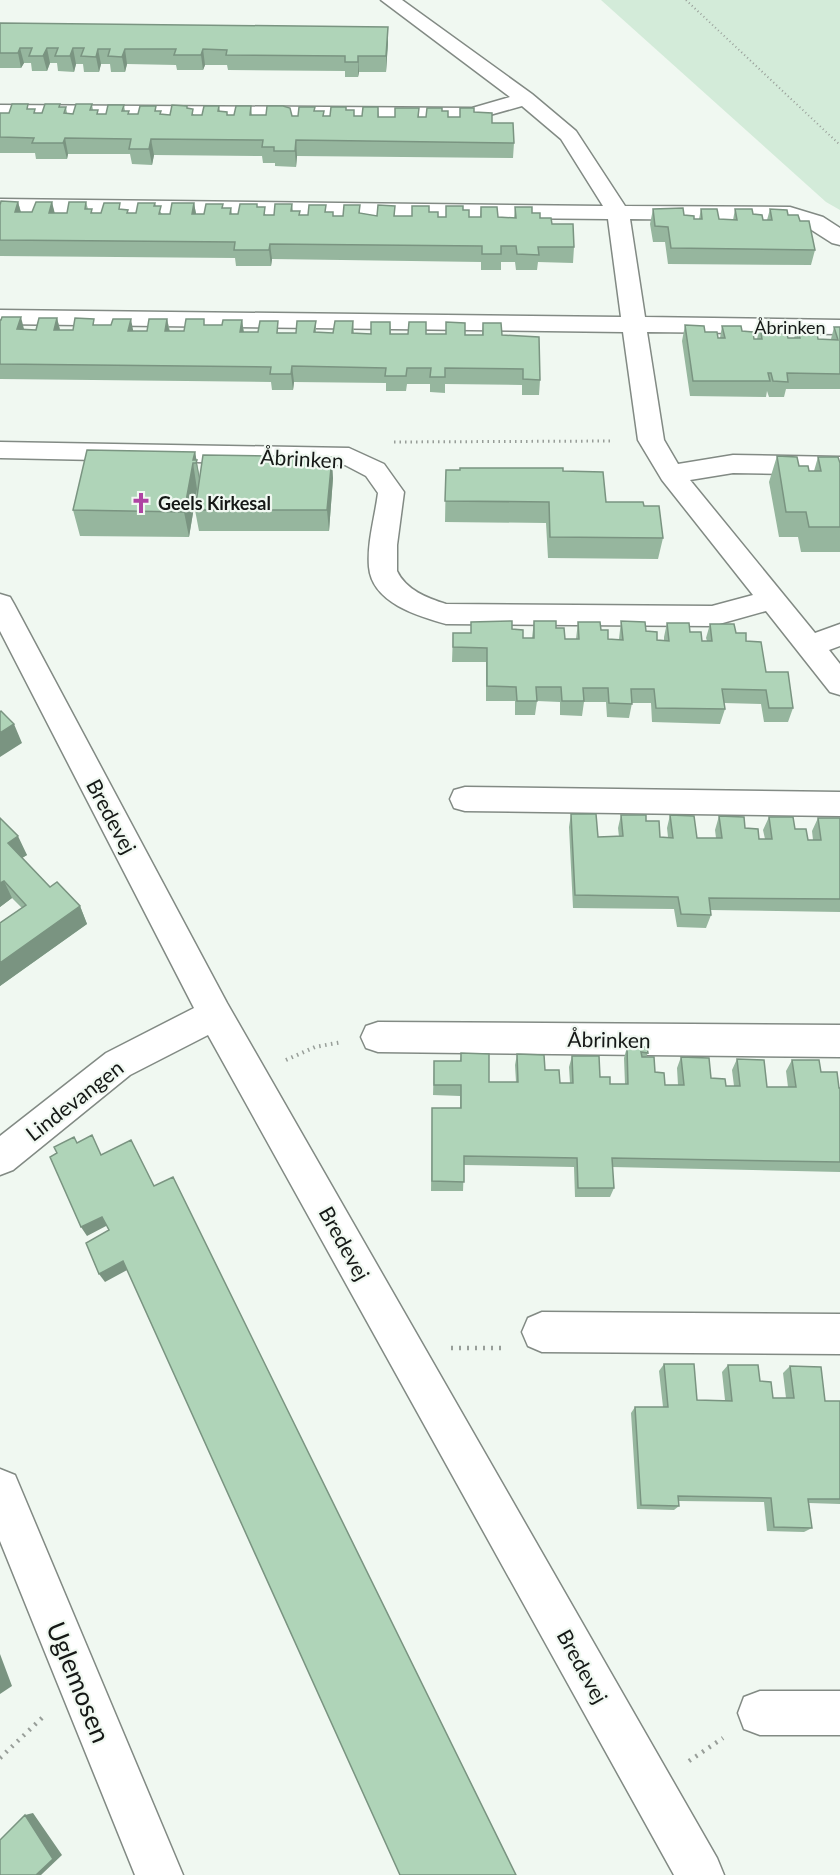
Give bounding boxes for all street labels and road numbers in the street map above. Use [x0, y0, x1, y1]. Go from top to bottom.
street label: Åbrinken [754, 316, 826, 338]
street label: Åbrinken [260, 443, 344, 473]
street label: Bredevej [82, 774, 142, 858]
street label: Åbrinken [567, 1026, 651, 1052]
street label: Lindevangen [20, 1054, 128, 1146]
street label: Bredevej [314, 1202, 376, 1284]
street label: Uglemosen [40, 1617, 118, 1747]
street label: Bredevej [552, 1625, 614, 1707]

